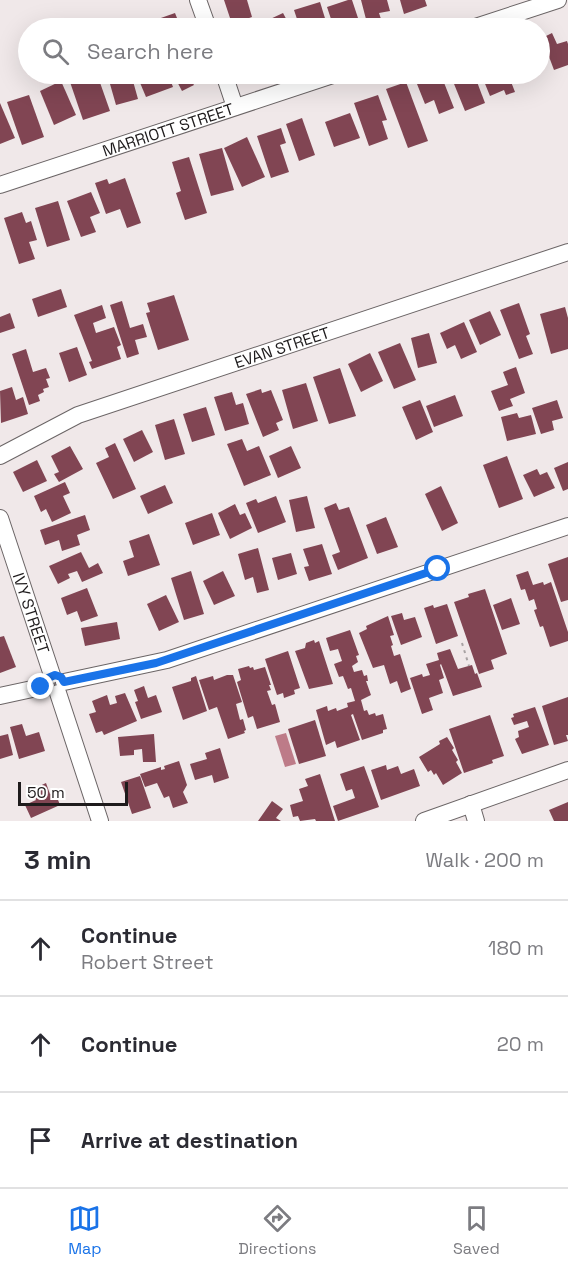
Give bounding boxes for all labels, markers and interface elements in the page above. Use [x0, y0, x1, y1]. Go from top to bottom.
search box [18, 18, 550, 84]
icon: search [39, 35, 72, 68]
text: Search here [87, 37, 214, 65]
street label: MARRIOTT STREET [100, 98, 236, 161]
street label: EVAN STREET [231, 322, 332, 373]
route start [424, 555, 450, 581]
street label: IVY STREET [8, 570, 55, 656]
route end [27, 673, 53, 699]
scale bar [18, 779, 128, 806]
text: 50 m [27, 782, 65, 803]
text: 3 min [24, 843, 92, 877]
text: Walk · 200 m [425, 847, 544, 873]
text: Continue [81, 921, 177, 949]
icon: ahead [24, 932, 57, 965]
text: 180 m [488, 935, 544, 961]
text: Robert Street [81, 949, 214, 975]
icon: ahead [24, 1028, 57, 1061]
text: Continue [81, 1030, 177, 1058]
text: 20 m [497, 1031, 544, 1057]
icon: arrive [24, 1124, 57, 1157]
text: Arrive at destination [81, 1126, 298, 1154]
tab: Map [68, 1202, 102, 1259]
tab: Directions [238, 1202, 317, 1259]
tab: Saved [453, 1202, 500, 1259]

